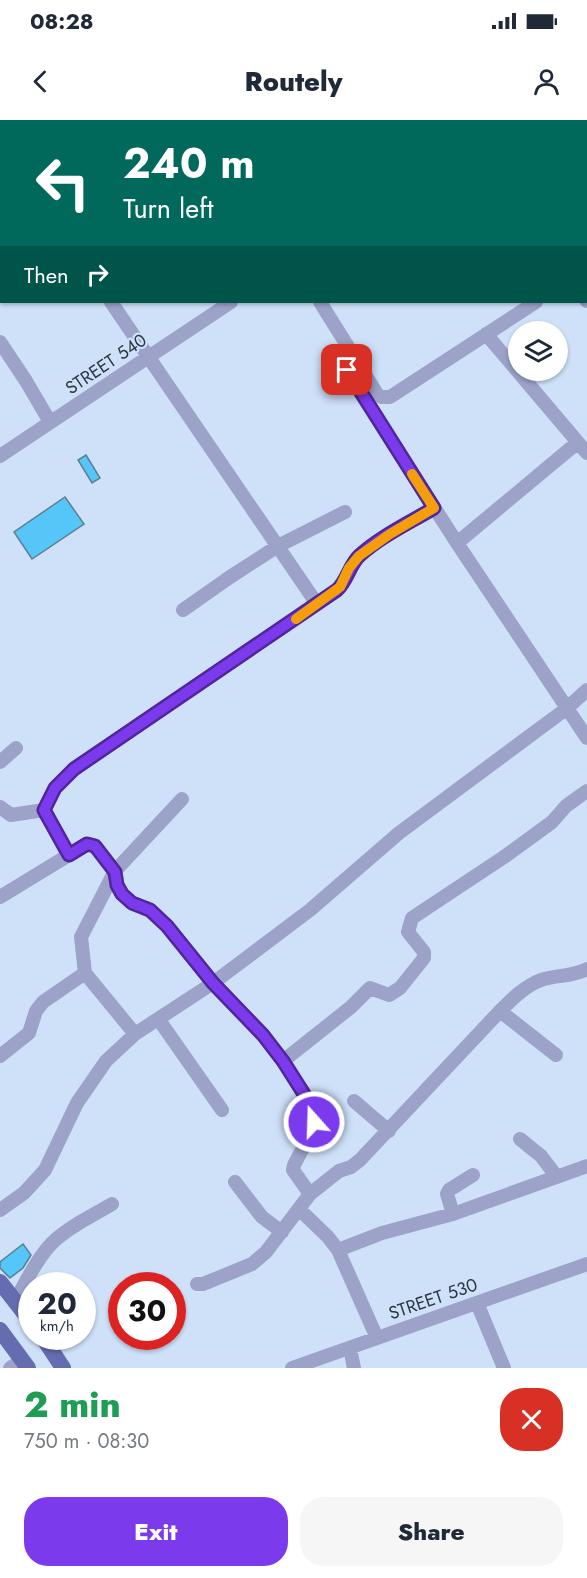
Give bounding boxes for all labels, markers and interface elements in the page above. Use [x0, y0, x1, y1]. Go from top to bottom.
text: 08:28 [30, 5, 94, 37]
text: Routely [245, 62, 342, 101]
icon: back [24, 65, 57, 98]
icon: person [530, 65, 563, 98]
text: 240 m [123, 133, 255, 194]
icon: left [24, 144, 102, 222]
text: Turn left [123, 189, 213, 228]
icon: right [81, 258, 114, 291]
text: Then [24, 259, 69, 291]
map controls [508, 321, 568, 381]
button: layers [508, 321, 568, 381]
street label: STREET 540 [60, 327, 152, 401]
pin [321, 344, 372, 395]
icon: arrive [330, 353, 363, 386]
position arrow [282, 1090, 346, 1154]
speed limit sign: 30 [108, 1272, 186, 1350]
street label: STREET 530 [385, 1272, 481, 1326]
text: 20 [37, 1282, 77, 1325]
text: km/h [40, 1315, 74, 1337]
text: 2 min [24, 1378, 121, 1430]
button: close [500, 1388, 563, 1451]
text: 750 m · 08:30 [24, 1427, 149, 1456]
button: Exit [24, 1497, 288, 1566]
button: Share [300, 1497, 563, 1566]

